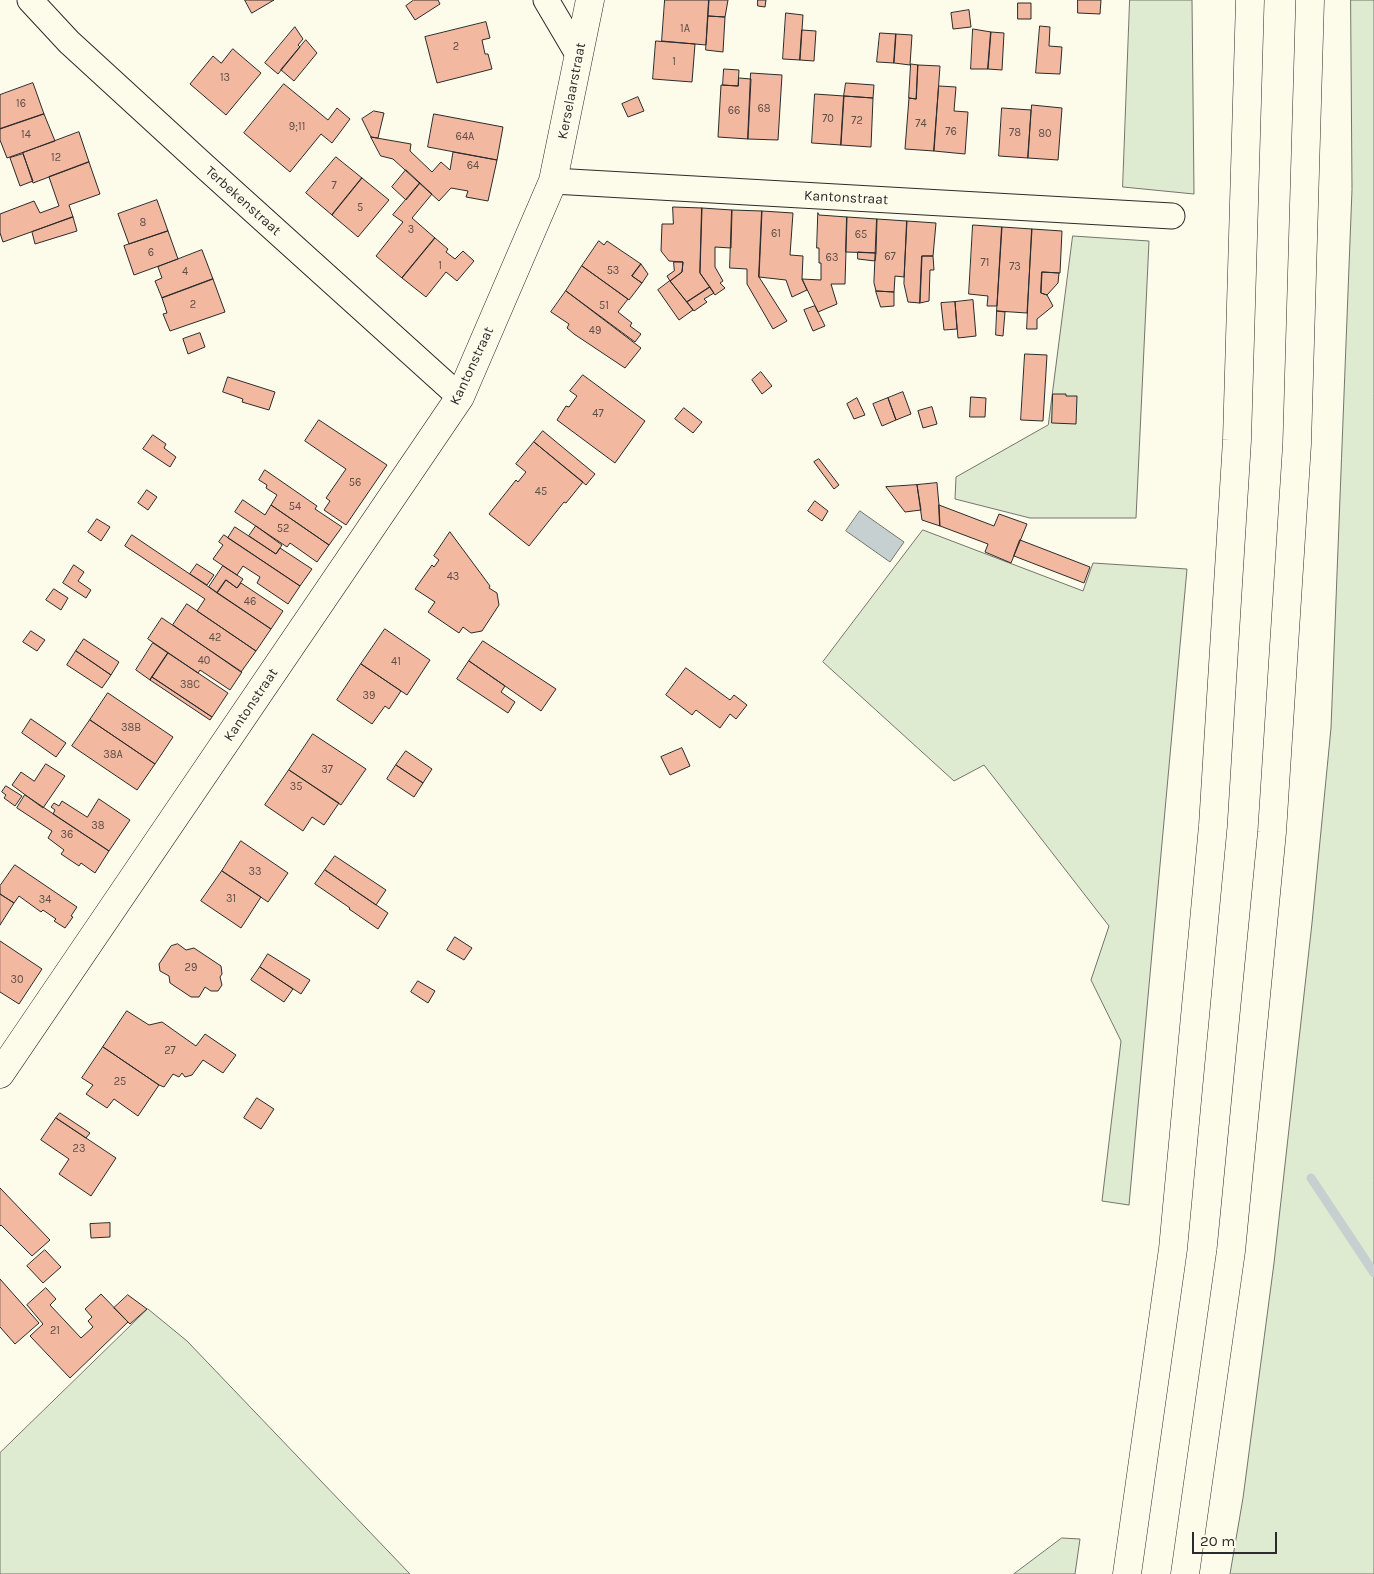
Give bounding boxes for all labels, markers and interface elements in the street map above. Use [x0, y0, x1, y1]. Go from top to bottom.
house number: 1A [680, 22, 690, 36]
house number: 2 [453, 40, 459, 54]
street label: Kerselaarstraat [554, 41, 590, 141]
house number: 1 [672, 55, 676, 69]
house number: 13 [220, 71, 230, 85]
house number: 16 [16, 97, 26, 111]
house number: 68 [757, 102, 771, 116]
house number: 66 [728, 104, 740, 118]
house number: 70 [822, 112, 834, 126]
house number: 72 [851, 114, 863, 128]
house number: 74 [915, 117, 927, 131]
house number: 9;11 [289, 120, 305, 134]
house number: 76 [945, 125, 957, 139]
house number: 78 [1009, 126, 1021, 140]
house number: 80 [1038, 127, 1052, 141]
house number: 14 [21, 128, 31, 142]
house number: 64A [456, 130, 474, 144]
house number: 12 [51, 151, 61, 165]
house number: 64 [467, 159, 479, 173]
street label: Terbekenstraat [202, 163, 284, 239]
house number: 7 [331, 179, 337, 193]
street label: Kantonstraat [803, 187, 889, 209]
house number: 5 [357, 201, 363, 215]
house number: 8 [140, 216, 146, 230]
house number: 3 [408, 223, 414, 237]
house number: 61 [771, 227, 781, 241]
house number: 65 [855, 228, 867, 242]
house number: 6 [148, 246, 154, 260]
house number: 67 [884, 250, 896, 264]
house number: 63 [826, 251, 838, 265]
house number: 71 [981, 256, 989, 270]
house number: 1 [438, 259, 442, 273]
house number: 73 [1009, 260, 1021, 274]
house number: 53 [607, 264, 619, 278]
house number: 4 [182, 265, 188, 279]
house number: 2 [190, 298, 196, 312]
house number: 51 [599, 299, 609, 313]
street label: Kantonstraat [447, 324, 497, 408]
house number: 49 [589, 324, 601, 338]
house number: 47 [592, 407, 604, 421]
house number: 56 [349, 476, 361, 490]
house number: 45 [535, 485, 547, 499]
house number: 54 [289, 500, 301, 514]
house number: 52 [277, 522, 289, 536]
house number: 43 [447, 570, 459, 584]
house number: 46 [244, 595, 256, 609]
house number: 42 [209, 631, 221, 645]
house number: 40 [198, 654, 210, 668]
house number: 41 [391, 655, 401, 669]
street label: Kantonstraat [220, 665, 282, 745]
house number: 38C [180, 678, 200, 692]
house number: 39 [363, 689, 375, 703]
house number: 38B [121, 721, 141, 735]
house number: 38A [103, 748, 123, 762]
house number: 37 [321, 763, 333, 777]
house number: 35 [290, 780, 302, 794]
house number: 38 [91, 819, 105, 833]
house number: 36 [61, 828, 73, 842]
house number: 33 [249, 865, 261, 879]
house number: 31 [226, 892, 236, 906]
house number: 34 [39, 893, 51, 907]
house number: 29 [185, 961, 197, 975]
house number: 30 [10, 973, 24, 987]
house number: 27 [164, 1044, 176, 1058]
house number: 25 [114, 1075, 126, 1089]
house number: 23 [73, 1142, 85, 1156]
house number: 21 [50, 1324, 60, 1338]
scale bar [1194, 1522, 1279, 1554]
text: 20 m [1200, 1532, 1235, 1550]

